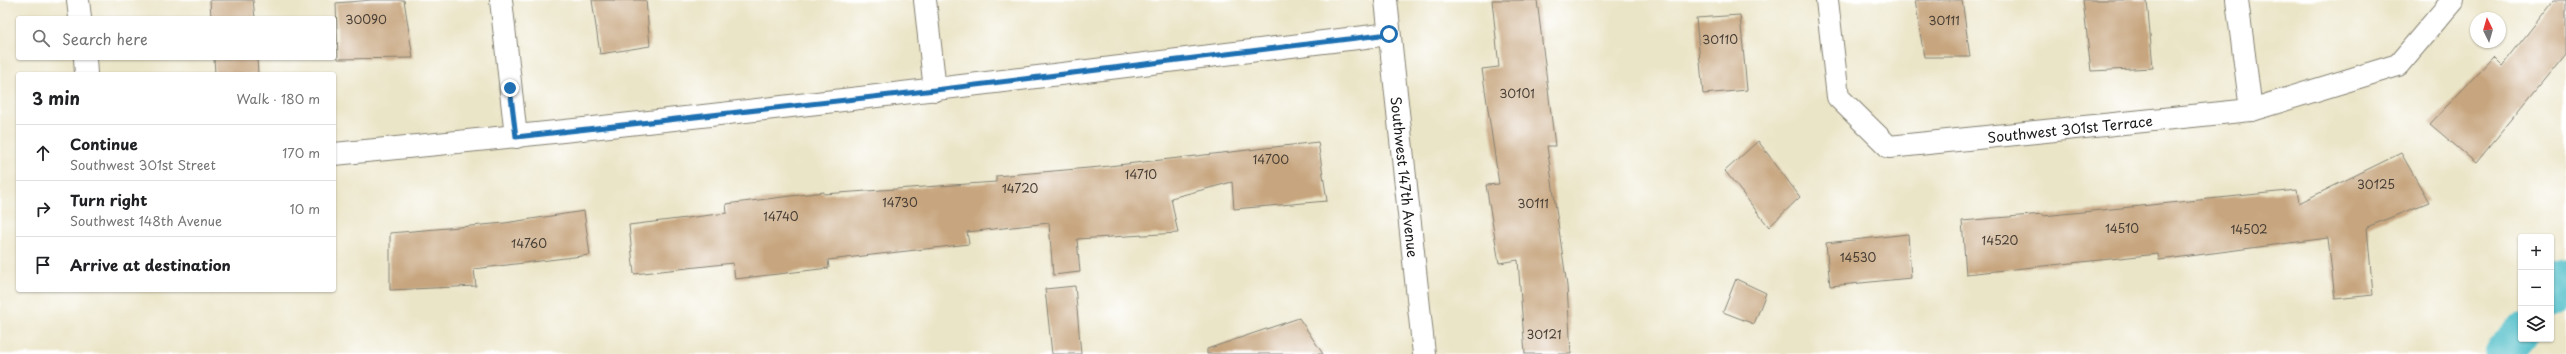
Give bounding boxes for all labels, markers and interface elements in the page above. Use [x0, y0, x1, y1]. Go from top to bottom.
house number: 30090 [345, 10, 387, 28]
house number: 30111 [1928, 11, 1960, 29]
north arrow [2470, 12, 2506, 48]
search box [16, 16, 336, 60]
route start [1380, 25, 1398, 43]
icon: search [30, 27, 52, 49]
text: Search here [62, 27, 148, 50]
house number: 30110 [1702, 30, 1738, 48]
route end [501, 79, 519, 97]
house number: 30101 [1499, 84, 1535, 102]
text: 3 min [32, 85, 80, 111]
text: Walk · 180 m [237, 89, 320, 108]
street label: Southwest 147th Avenue [1386, 95, 1424, 259]
street label: Southwest 301st Terrace [1986, 110, 2154, 147]
text: Continue [70, 132, 138, 155]
icon: ahead [32, 142, 54, 164]
text: 170 m [282, 143, 320, 162]
house number: 14700 [1253, 150, 1289, 168]
text: Southwest 301st Street [70, 155, 216, 174]
house number: 14710 [1125, 165, 1157, 183]
house number: 30125 [2357, 175, 2395, 193]
house number: 14720 [1002, 179, 1039, 197]
text: Turn right [70, 188, 147, 211]
house number: 14730 [882, 193, 918, 211]
house number: 30111 [1517, 194, 1549, 212]
icon: right [32, 198, 54, 220]
text: 10 m [290, 199, 320, 218]
house number: 14740 [763, 207, 799, 225]
text: Southwest 148th Avenue [70, 211, 222, 230]
house number: 14510 [2105, 219, 2139, 237]
house number: 14502 [2230, 220, 2268, 238]
house number: 14520 [1982, 231, 2019, 249]
house number: 14760 [511, 234, 547, 252]
map controls [2518, 234, 2554, 342]
button: + [2518, 234, 2554, 270]
house number: 14530 [1840, 248, 1877, 266]
text: Arrive at destination [70, 253, 231, 276]
icon: arrive [32, 254, 54, 276]
button: − [2518, 270, 2554, 306]
button: layers [2518, 306, 2554, 342]
house number: 30121 [1526, 325, 1562, 343]

